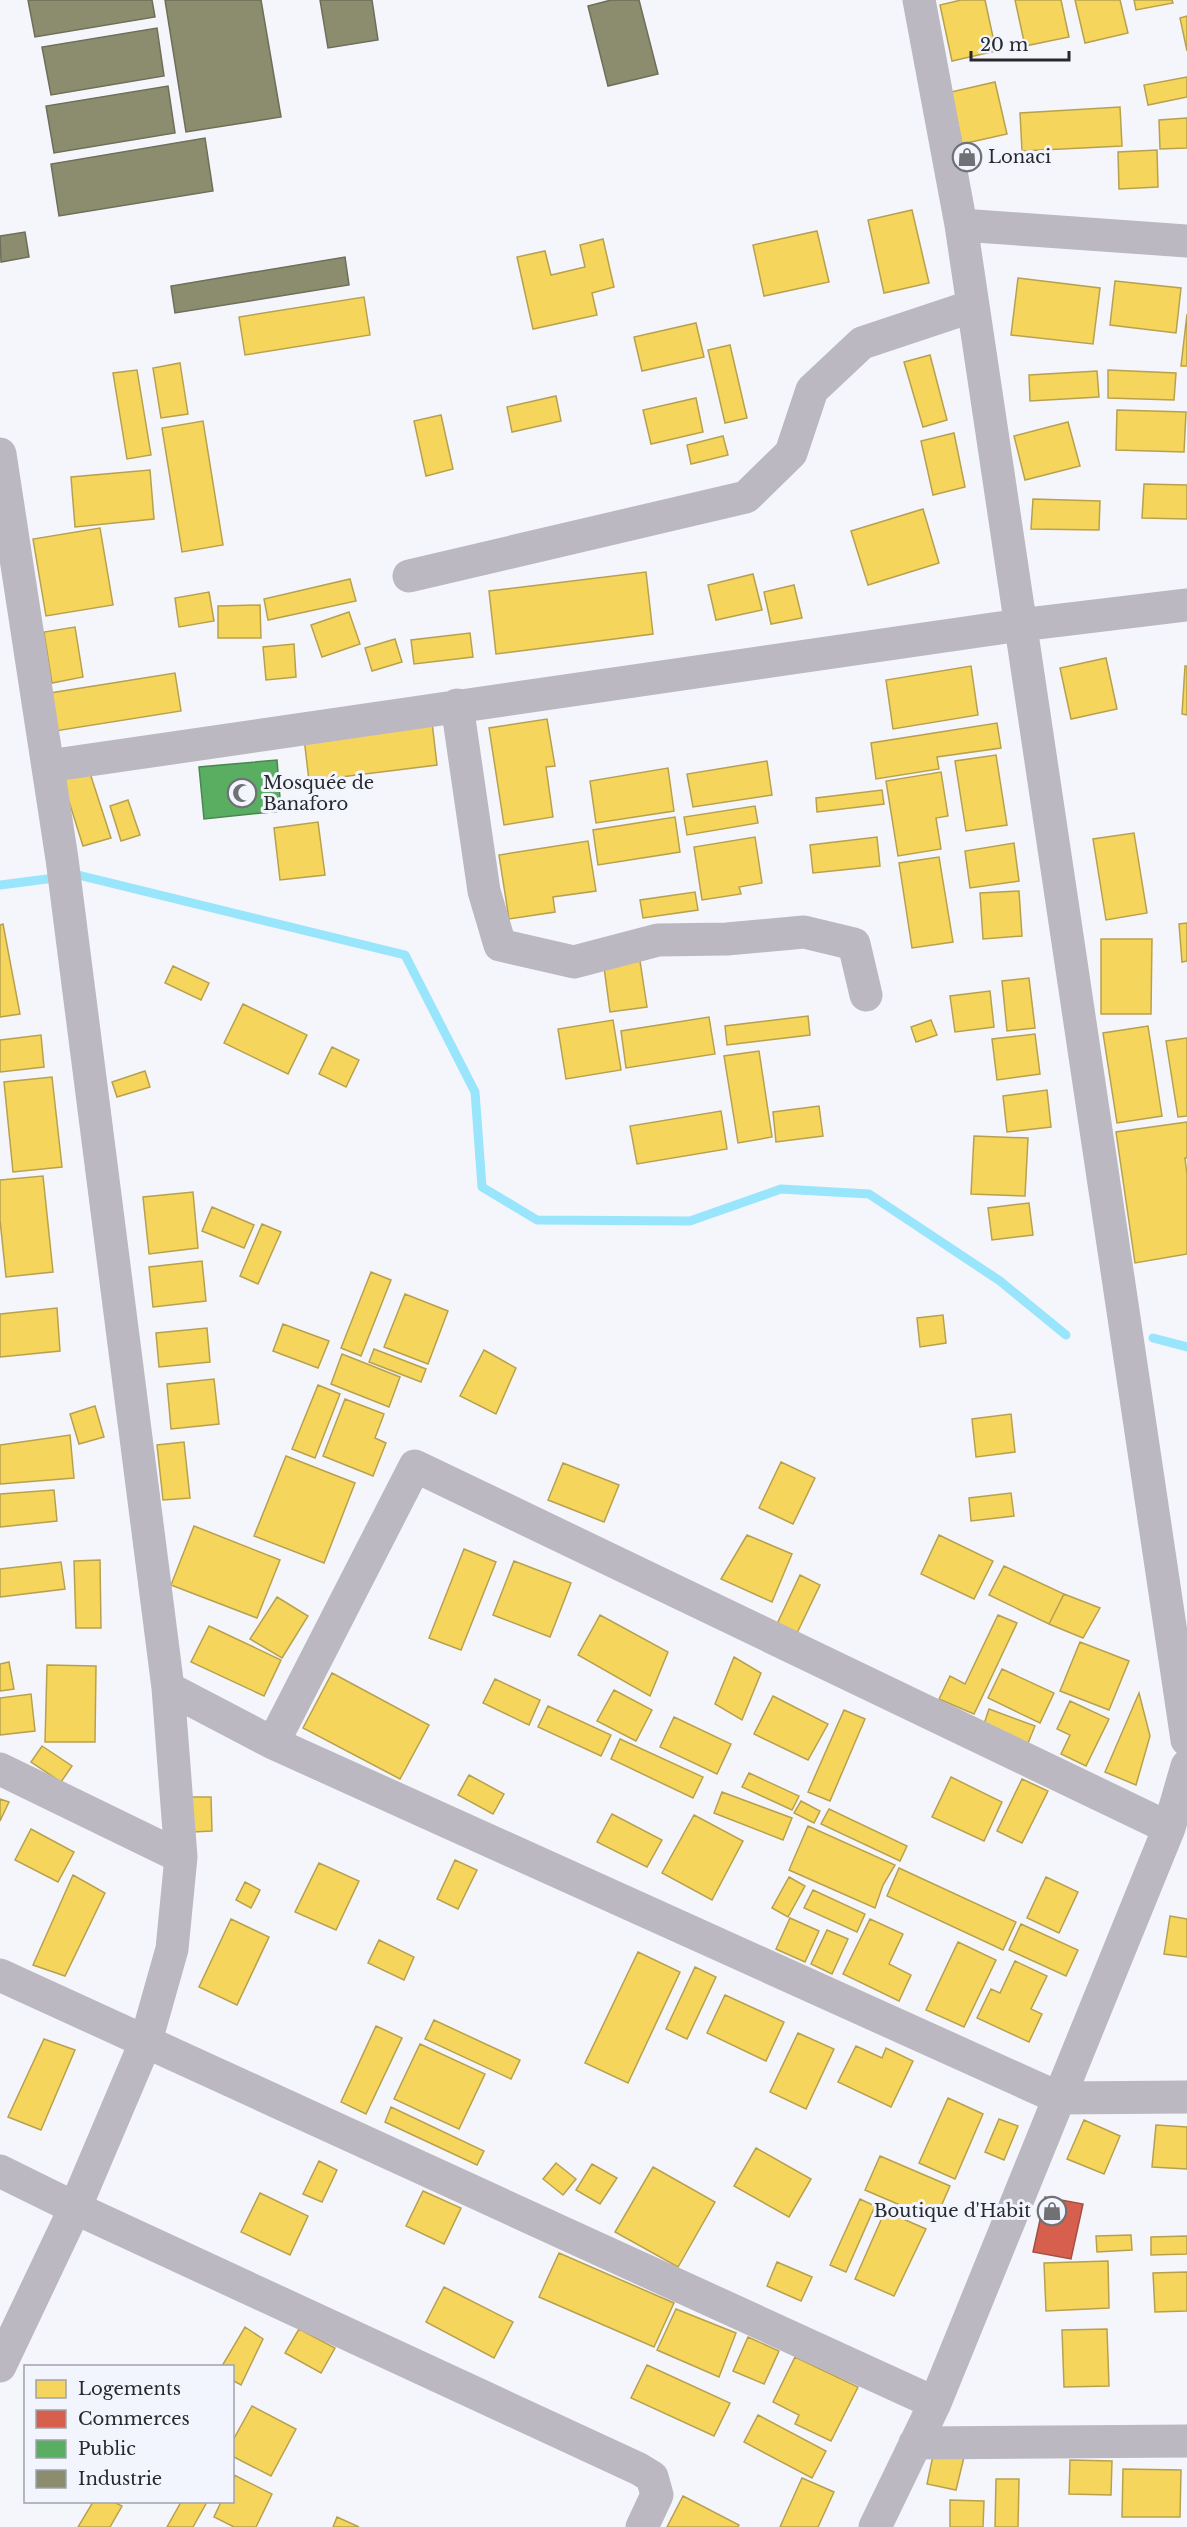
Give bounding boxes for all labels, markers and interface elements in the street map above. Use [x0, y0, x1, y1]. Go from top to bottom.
scale bar [971, 24, 1068, 62]
text: 20 m [980, 34, 1028, 56]
shop icon: Lonaci [951, 141, 983, 173]
place label: Lonaci [988, 146, 1051, 168]
place label: Mosquée de Banaforo [263, 772, 374, 815]
mosque icon: Mosquée de Banaforo [226, 777, 258, 809]
shop icon: Boutique d'Habit [1036, 2195, 1068, 2227]
place label: Boutique d'Habit [874, 2200, 1031, 2222]
legend [24, 2365, 234, 2503]
text: Logements [78, 2378, 181, 2400]
text: Commerces [78, 2408, 190, 2430]
text: Public [78, 2438, 136, 2460]
text: Industrie [78, 2468, 162, 2490]

